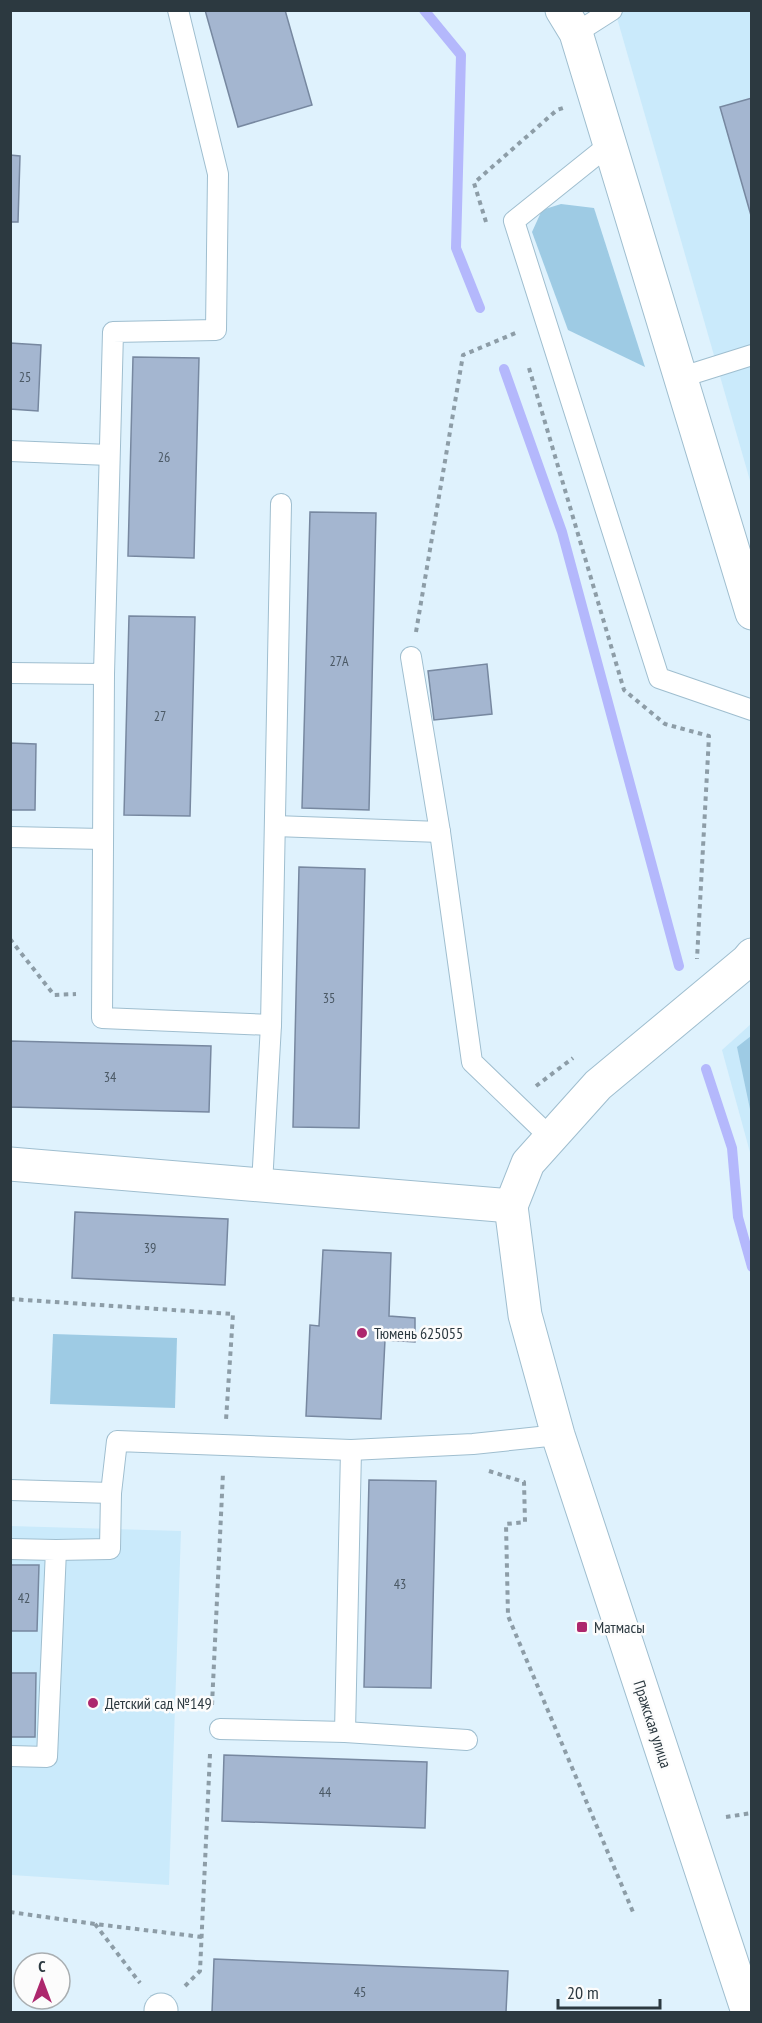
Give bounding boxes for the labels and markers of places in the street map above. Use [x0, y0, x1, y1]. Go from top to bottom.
place label: Тюмень 625055 [374, 1323, 463, 1343]
marker: Тюмень 625055 [355, 1326, 369, 1340]
place label: Матмасы [594, 1617, 645, 1637]
marker: Матмасы [575, 1620, 589, 1634]
place label: Детский сад №149 [105, 1693, 212, 1713]
marker: Детский сад №149 [86, 1696, 100, 1710]

